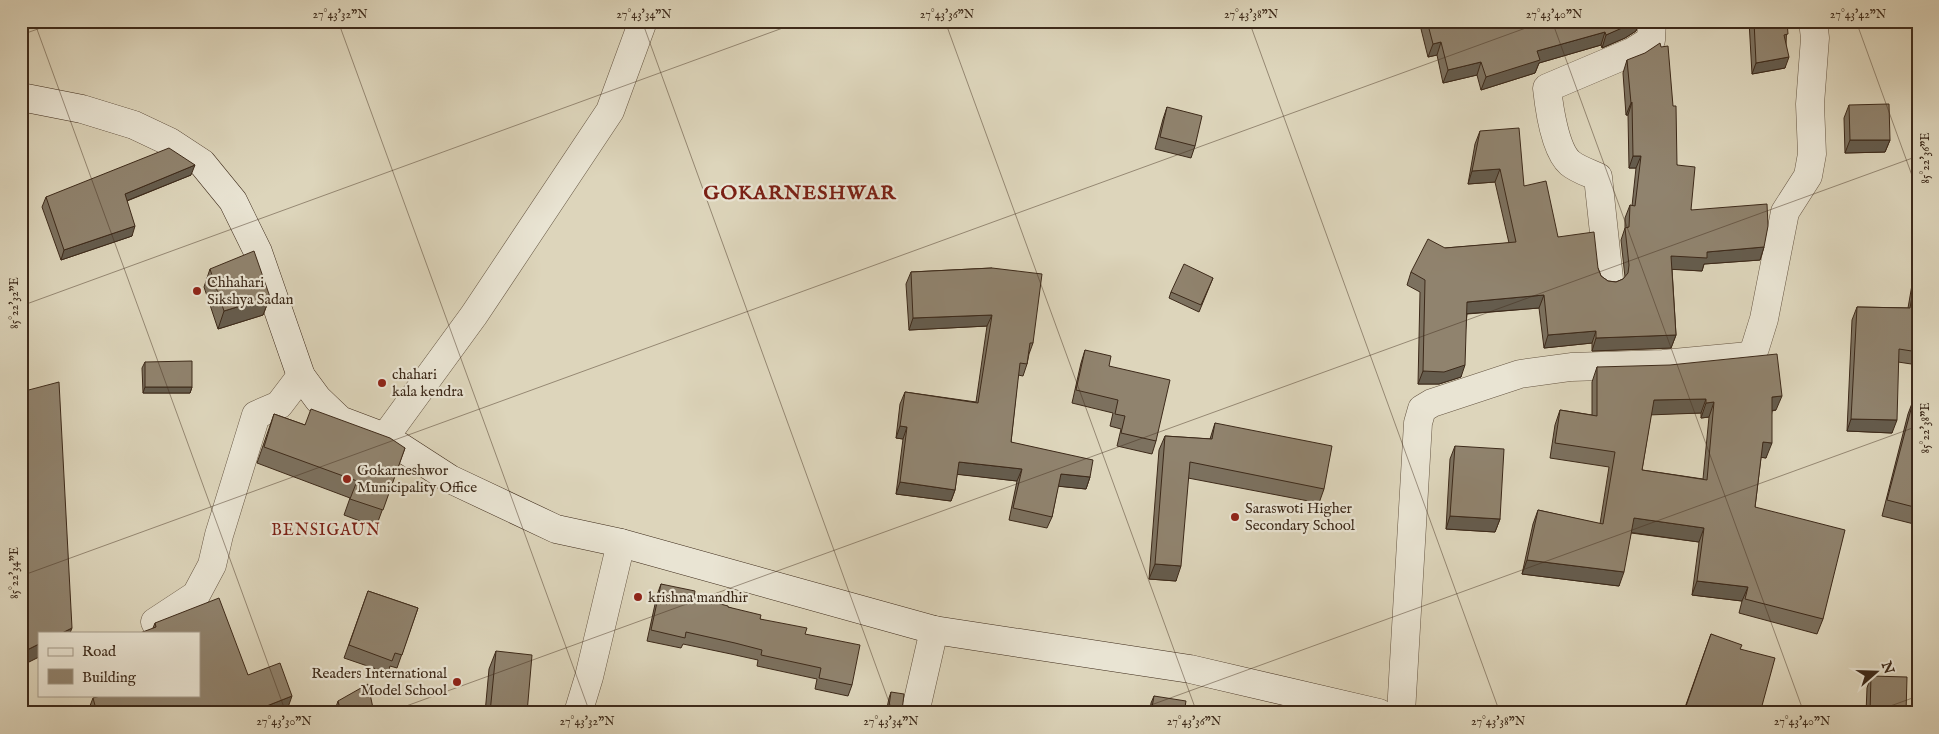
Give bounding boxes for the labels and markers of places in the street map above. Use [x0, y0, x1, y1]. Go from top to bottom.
place label: Chhahari Sikshya Sadan [207, 273, 293, 309]
marker: Chhahari Sikshya Sadan [191, 285, 203, 297]
place label: chahari kala kendra [392, 365, 464, 401]
marker: chahari kala kendra [376, 377, 388, 389]
place label: Gokarneshwor Municipality Office [357, 461, 477, 497]
marker: Gokarneshwor Municipality Office [341, 473, 353, 485]
place label: Saraswoti Higher Secondary School [1245, 499, 1356, 535]
marker: Saraswoti Higher Secondary School [1229, 511, 1241, 523]
place label: krishna mandhir [648, 588, 749, 607]
marker: krishna mandhir [632, 591, 644, 603]
place label: Readers International Model School [311, 664, 448, 700]
marker: Readers International Model School [451, 676, 463, 688]

